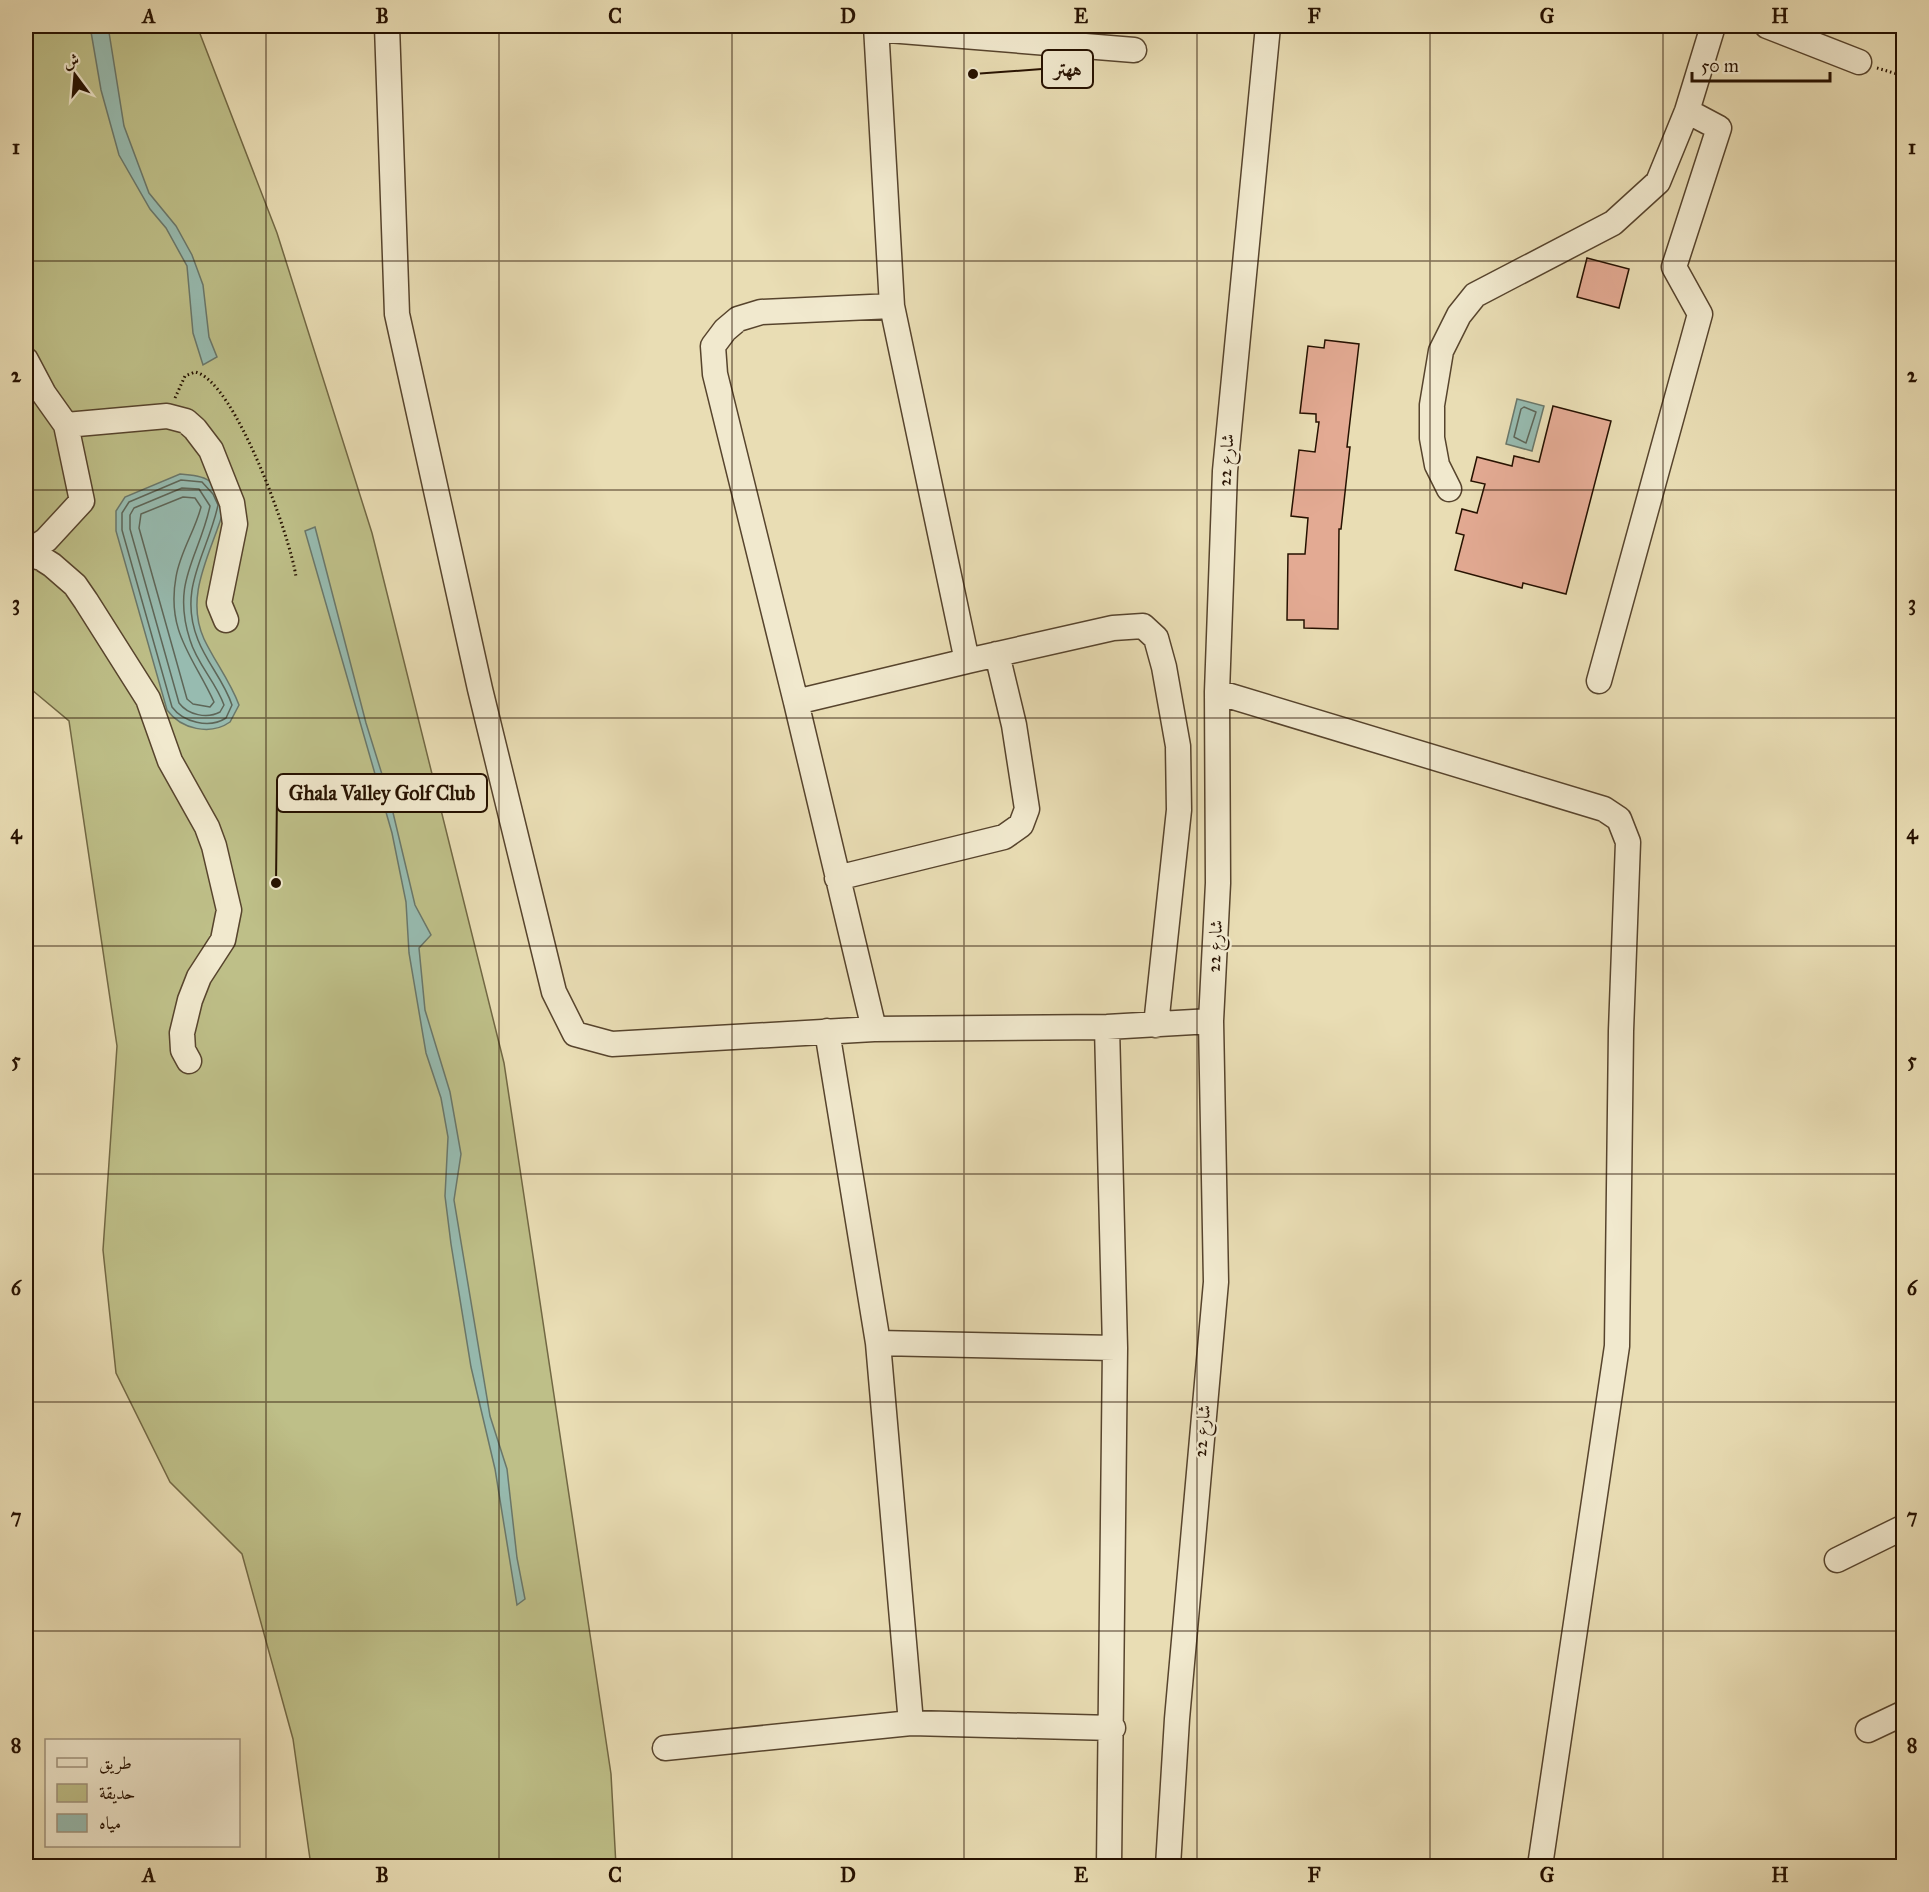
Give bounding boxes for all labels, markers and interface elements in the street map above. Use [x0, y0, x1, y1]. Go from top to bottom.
text: A [140, 4, 156, 28]
text: B [375, 4, 389, 28]
text: C [608, 4, 622, 28]
text: D [840, 4, 856, 28]
text: E [1074, 4, 1089, 28]
text: F [1307, 4, 1321, 28]
text: G [1540, 4, 1555, 28]
text: H [1771, 4, 1789, 28]
north arrow [45, 45, 105, 105]
scale bar [1692, 45, 1830, 83]
text: ش [61, 50, 81, 72]
callout: ههتر [1042, 50, 1093, 88]
text: 50 m [1701, 55, 1739, 77]
text: ههتر [1052, 57, 1082, 81]
text: 1 [12, 135, 20, 159]
text: 1 [1908, 135, 1916, 159]
text: 2 [11, 363, 22, 387]
text: 2 [1907, 363, 1918, 387]
street label: شارع 22 [1213, 433, 1243, 487]
text: 3 [12, 591, 20, 616]
text: 3 [1908, 591, 1916, 616]
callout: Ghala Valley Golf Club [277, 774, 487, 812]
text: Ghala Valley Golf Club [289, 781, 475, 806]
text: 4 [10, 820, 22, 845]
text: 4 [1906, 820, 1918, 845]
street label: شارع 22 [1203, 919, 1231, 973]
text: 5 [11, 1048, 21, 1072]
text: 5 [1907, 1048, 1917, 1072]
text: 6 [11, 1276, 23, 1300]
text: 6 [1907, 1276, 1919, 1300]
street label: شارع 22 [1189, 1404, 1219, 1459]
text: 7 [11, 1504, 22, 1528]
text: 7 [1907, 1504, 1918, 1528]
text: 8 [11, 1733, 21, 1757]
text: 8 [1907, 1733, 1917, 1757]
legend [45, 1739, 240, 1847]
text: طريق [99, 1752, 132, 1775]
text: حديقة [99, 1782, 135, 1804]
text: مياه [99, 1812, 121, 1834]
text: A [140, 1863, 156, 1887]
text: B [375, 1863, 389, 1887]
text: C [608, 1863, 622, 1887]
text: D [840, 1863, 856, 1887]
text: E [1074, 1863, 1089, 1887]
text: F [1307, 1863, 1321, 1887]
text: G [1540, 1863, 1555, 1887]
text: H [1771, 1863, 1789, 1887]

